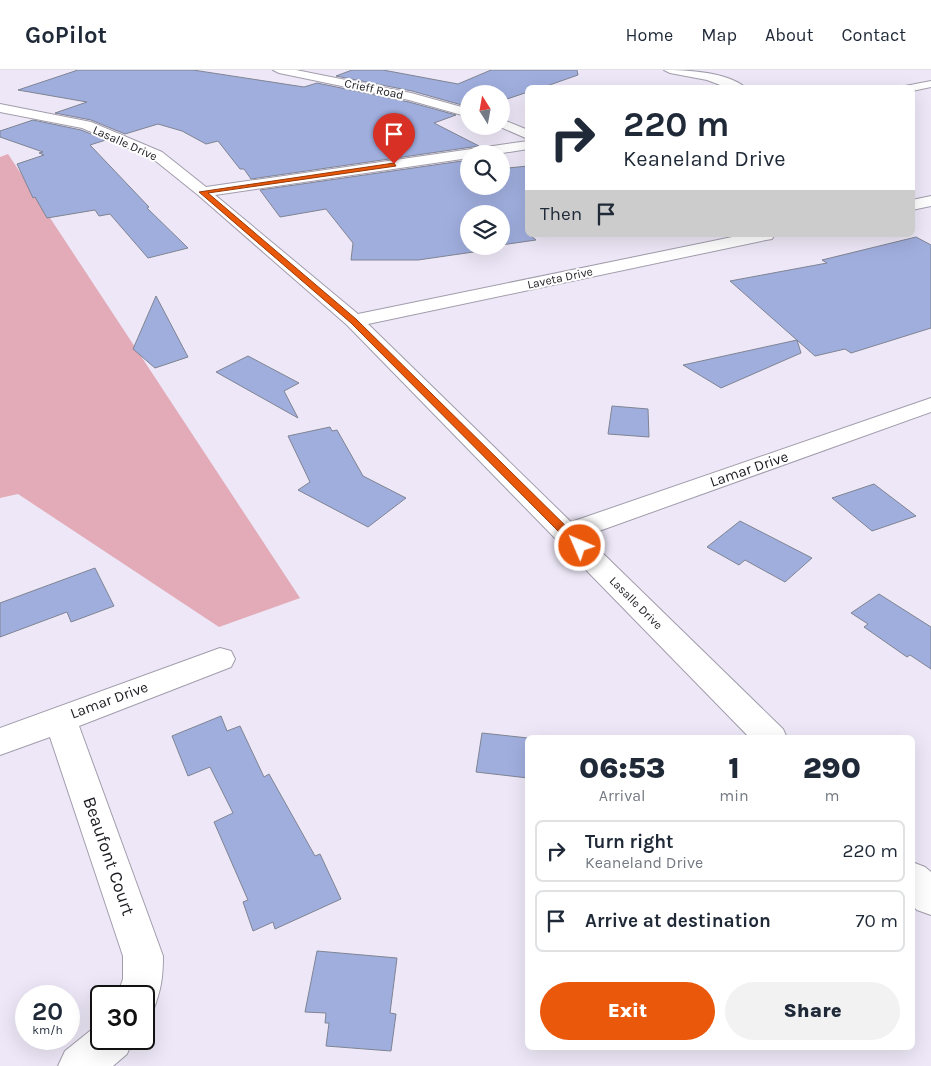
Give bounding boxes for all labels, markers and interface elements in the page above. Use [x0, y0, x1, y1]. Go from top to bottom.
text: GoPilot [25, 21, 107, 49]
text: Home [625, 24, 673, 46]
text: Map [701, 24, 737, 46]
text: About [765, 24, 814, 46]
text: Contact [842, 24, 906, 46]
street label: Crieff Road [343, 76, 405, 102]
north arrow [460, 85, 510, 135]
map controls [460, 85, 510, 255]
text: 220 m [623, 104, 730, 145]
icon: right [540, 105, 605, 170]
pin [373, 113, 415, 164]
icon: arrive [380, 120, 408, 148]
street label: Lasalle Drive [91, 123, 159, 163]
button: search [460, 145, 510, 195]
text: Keaneland Drive [623, 146, 786, 172]
icon: arrive [592, 200, 620, 228]
text: Then [540, 203, 582, 225]
button: layers [460, 205, 510, 255]
street label: Laveta Drive [526, 264, 594, 292]
street label: Lamar Drive [708, 447, 790, 491]
position arrow [553, 519, 605, 571]
street label: Lasalle Drive [607, 574, 665, 632]
street label: Lamar Drive [68, 678, 150, 722]
text: 06:53 [579, 750, 665, 786]
text: 1 [728, 750, 740, 786]
text: 290 [803, 750, 861, 786]
text: Arrival [599, 786, 646, 805]
text: min [719, 786, 749, 805]
text: m [824, 786, 839, 805]
street label: Beaufont Court [78, 794, 140, 919]
text: Turn right [585, 831, 674, 853]
icon: right [542, 837, 570, 865]
text: 220 m [842, 840, 898, 862]
text: Keaneland Drive [585, 853, 703, 872]
icon: arrive [542, 907, 570, 935]
text: Arrive at destination [585, 910, 771, 932]
text: 70 m [856, 910, 898, 932]
button: Exit [540, 982, 715, 1040]
button: Share [725, 982, 900, 1040]
speed limit sign: 30 [90, 985, 155, 1050]
text: 20 [32, 997, 63, 1026]
text: km/h [32, 1023, 63, 1037]

